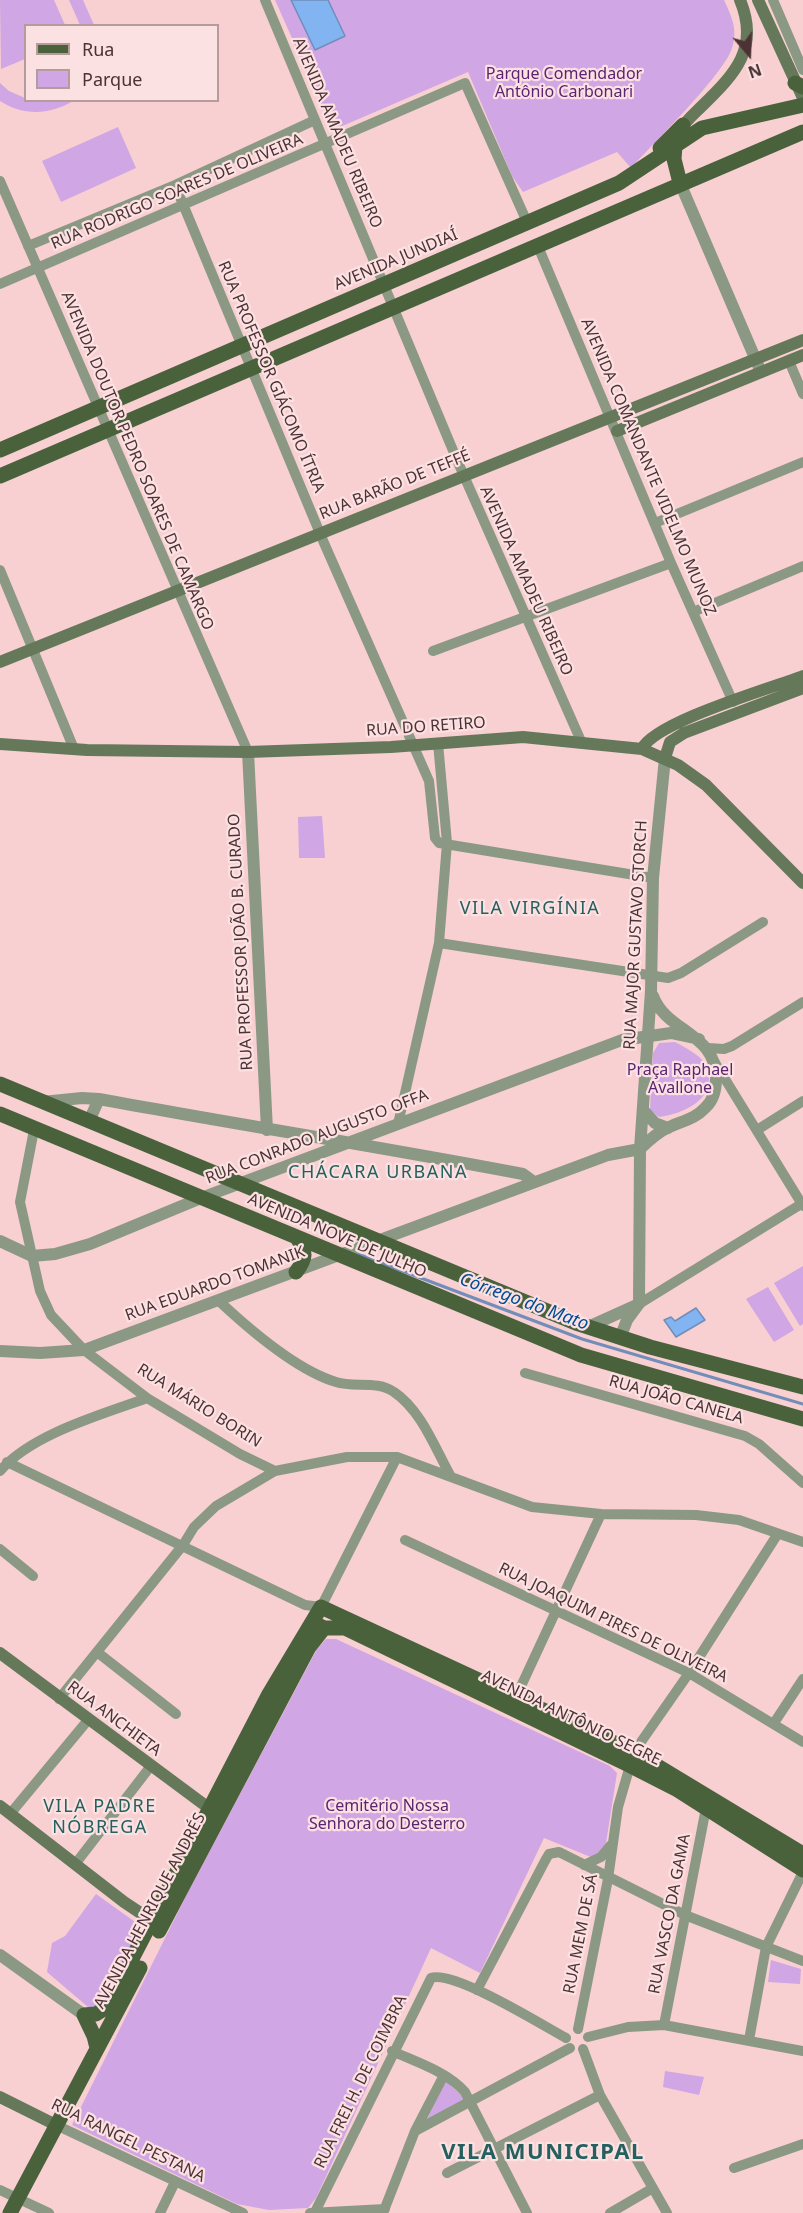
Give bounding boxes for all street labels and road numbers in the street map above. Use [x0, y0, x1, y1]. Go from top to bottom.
street label: AVENIDA AMADEU RIBEIRO [288, 35, 386, 231]
street label: RUA RODRIGO SOARES DE OLIVEIRA [48, 130, 306, 254]
street label: AVENIDA JUNDIAÍ [331, 225, 461, 295]
street label: RUA PROFESSOR GIÁCOMO ÍTRIA [213, 258, 329, 496]
street label: AVENIDA DOUTOR PEDRO SOARES DE CAMARGO [57, 289, 217, 633]
street label: AVENIDA COMANDANTE VIDELMO MUNOZ [576, 315, 720, 619]
street label: RUA BARÃO DE TEFFÉ [317, 446, 473, 524]
street label: AVENIDA AMADEU RIBEIRO [475, 483, 577, 679]
street label: RUA DO RETIRO [366, 713, 486, 741]
street label: RUA PROFESSOR JOÃO B. CURADO [225, 813, 257, 1071]
street label: RUA MAJOR GUSTAVO STORCH [620, 820, 652, 1050]
street label: RUA CONRADO AUGUSTO OFFA [203, 1086, 431, 1188]
street label: AVENIDA NOVE DE JULHO [245, 1190, 429, 1282]
street label: RUA EDUARDO TOMANIK [123, 1243, 307, 1325]
street label: RUA MÁRIO BORIN [133, 1360, 265, 1452]
street label: RUA JOÃO CANELA [607, 1372, 745, 1428]
street label: RUA JOAQUIM PIRES DE OLIVEIRA [495, 1559, 731, 1687]
street label: AVENIDA ANTÔNIO SEGRE [478, 1666, 664, 1770]
street label: RUA ANCHIETA [63, 1677, 165, 1761]
street label: AVENIDA HENRIQUE ANDRÉS [90, 1810, 210, 2012]
street label: RUA VASCO DA GAMA [645, 1832, 695, 1996]
street label: RUA MEM DE SÁ [560, 1872, 602, 1996]
street label: RUA FREI H. DE COIMBRA [311, 1992, 411, 2172]
street label: RUA RANGEL PESTANA [48, 2095, 208, 2187]

